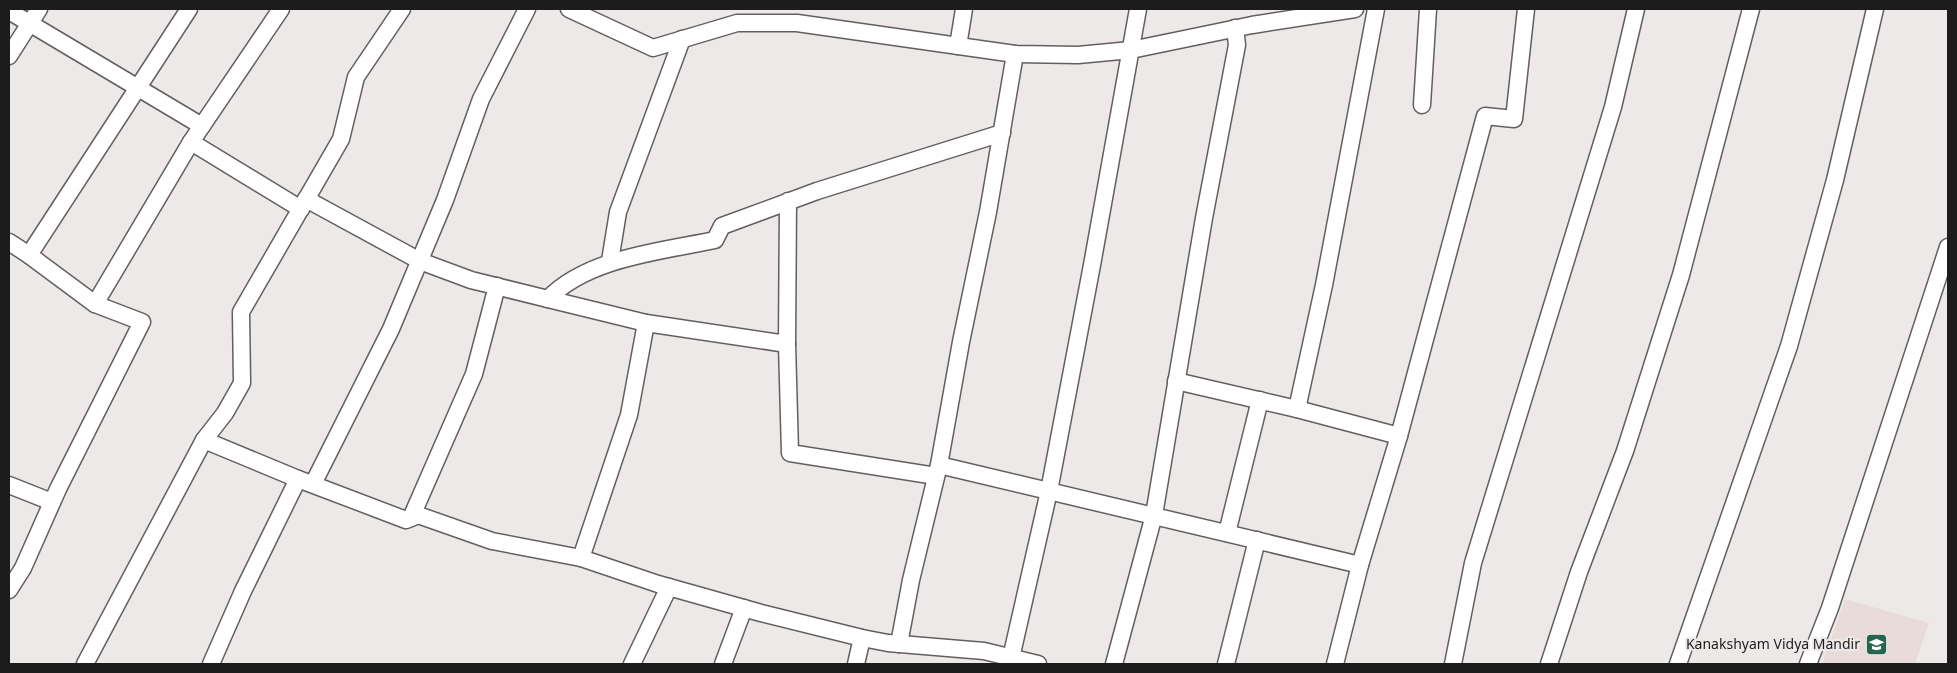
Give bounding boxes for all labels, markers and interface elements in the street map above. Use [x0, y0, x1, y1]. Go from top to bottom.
school or university icon: Kanakshyam Vidya Mandir [1864, 632, 1888, 656]
place label: Kanakshyam Vidya Mandir [1686, 634, 1860, 653]

